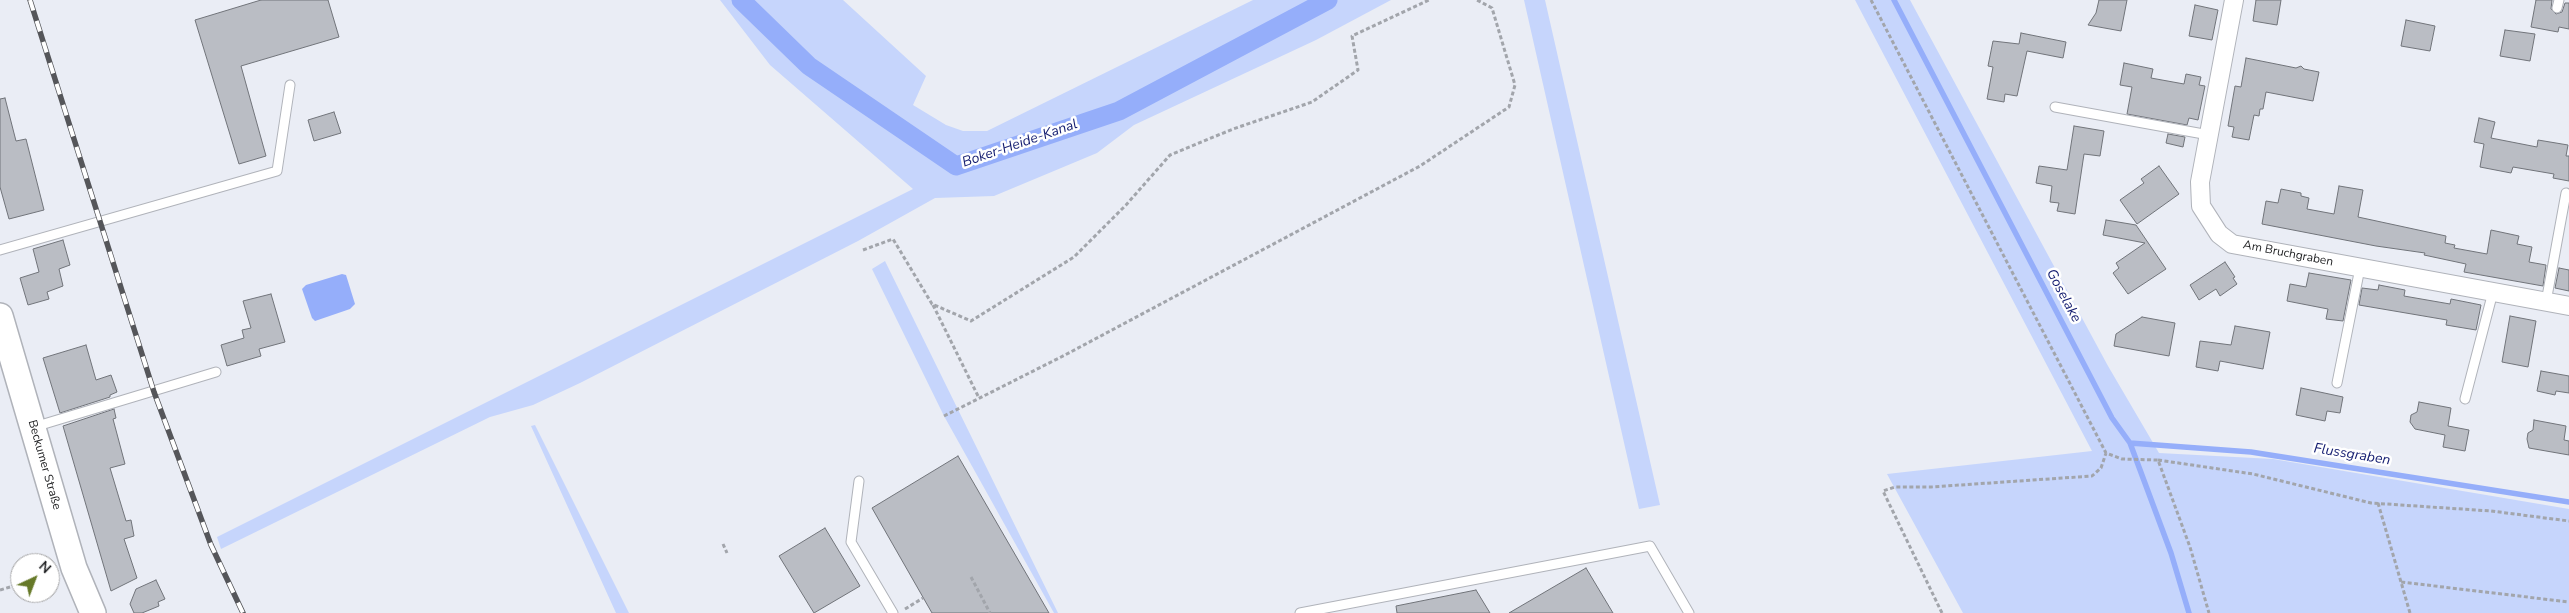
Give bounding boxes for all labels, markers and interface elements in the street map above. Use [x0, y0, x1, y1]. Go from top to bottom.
water label: Boker-Heide-Kanal [960, 116, 1080, 172]
street label: Am Bruchgraben [2242, 238, 2334, 270]
water label: Goselake [2042, 266, 2084, 326]
street label: Beckumer Straße [24, 418, 64, 512]
water label: Flussgraben [2313, 441, 2391, 469]
north arrow [10, 553, 60, 603]
text: N [35, 557, 55, 578]

